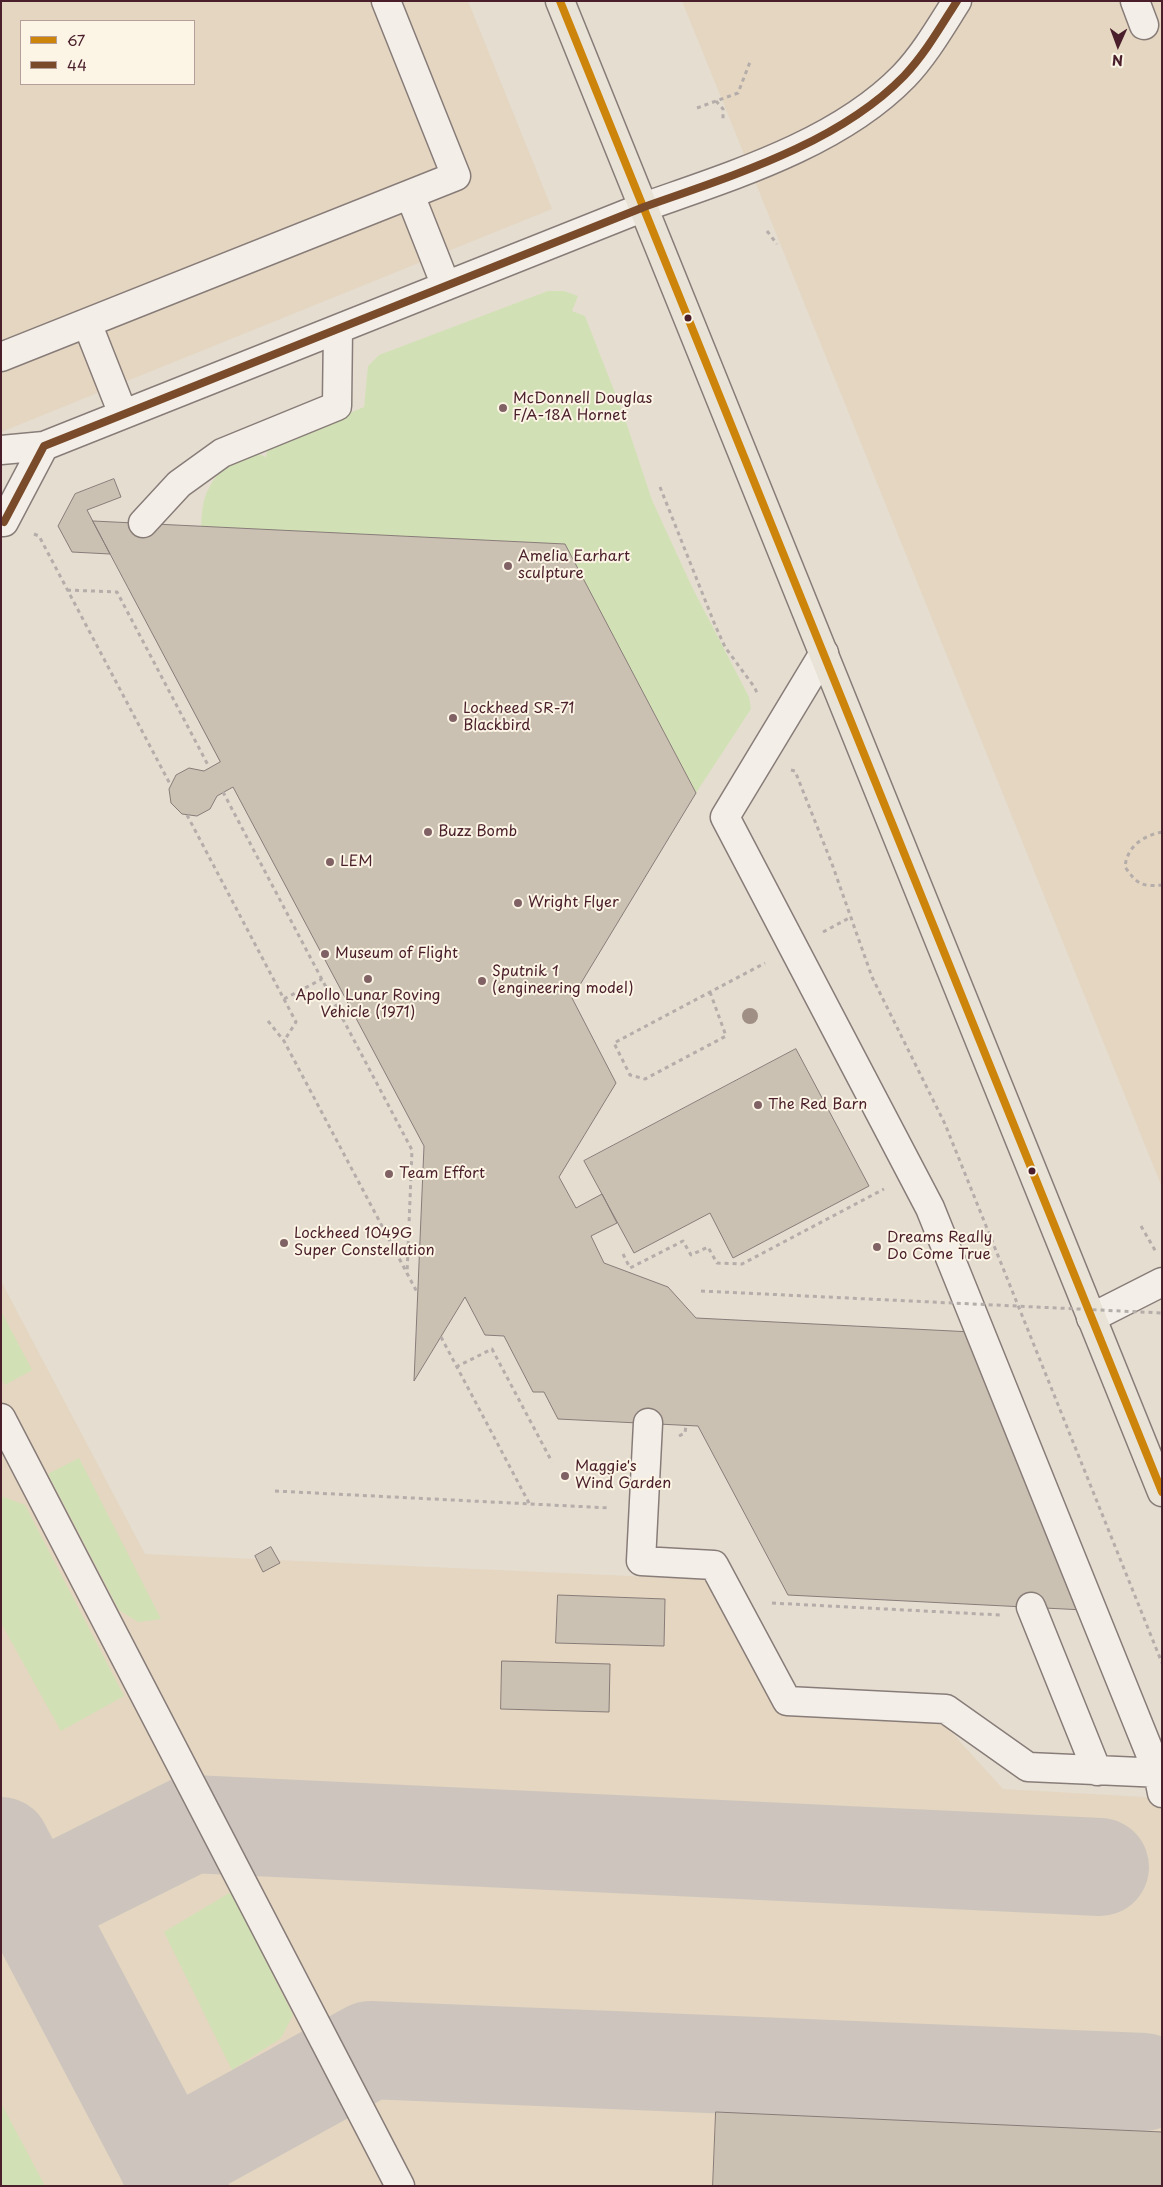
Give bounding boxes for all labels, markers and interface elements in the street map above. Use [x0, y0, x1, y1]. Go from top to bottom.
legend [20, 20, 195, 85]
north arrow [1093, 20, 1143, 70]
text: 67 [67, 28, 85, 51]
text: N [1112, 50, 1123, 71]
text: 44 [67, 53, 87, 76]
unlabelled marker [683, 313, 693, 323]
place label: McDonnell Douglas F/A-18A Hornet [513, 390, 652, 425]
marker: McDonnell Douglas F/A-18A Hornet [497, 402, 509, 414]
place label: Amelia Earhart sculpture [518, 548, 630, 583]
marker: Amelia Earhart sculpture [502, 560, 514, 572]
place label: Lockheed SR-71 Blackbird [463, 700, 574, 735]
marker: Lockheed SR-71 Blackbird [447, 712, 459, 724]
place label: Buzz Bomb [438, 823, 517, 841]
marker: Buzz Bomb [422, 826, 434, 838]
place label: LEM [340, 853, 373, 871]
marker: LEM [324, 856, 336, 868]
place label: Wright Flyer [528, 894, 619, 912]
marker: Wright Flyer [512, 897, 524, 909]
place label: Museum of Flight [335, 945, 458, 963]
marker: Museum of Flight [319, 948, 331, 960]
place label: Sputnik 1 (engineering model) [492, 963, 634, 998]
marker: Apollo Lunar Roving Vehicle (1971) [362, 973, 374, 985]
marker: Sputnik 1 (engineering model) [476, 975, 488, 987]
place label: Apollo Lunar Roving Vehicle (1971) [296, 987, 440, 1022]
place label: The Red Barn [768, 1096, 867, 1114]
marker: The Red Barn [752, 1099, 764, 1111]
place label: Team Effort [399, 1165, 485, 1183]
unlabelled marker [1027, 1166, 1037, 1176]
marker: Team Effort [383, 1168, 395, 1180]
place label: Lockheed 1049G Super Constellation [294, 1225, 435, 1260]
place label: Dreams Really Do Come True [887, 1229, 992, 1264]
marker: Lockheed 1049G Super Constellation [278, 1237, 290, 1249]
marker: Dreams Really Do Come True [871, 1241, 883, 1253]
place label: Maggie's Wind Garden [575, 1458, 671, 1493]
marker: Maggie's Wind Garden [559, 1470, 571, 1482]

